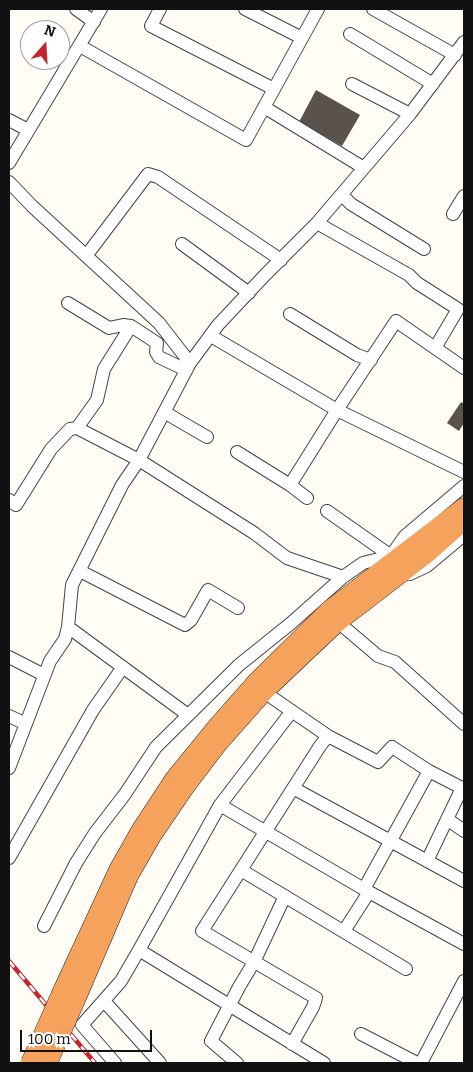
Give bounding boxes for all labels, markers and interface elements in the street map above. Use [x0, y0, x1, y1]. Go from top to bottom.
north arrow [20, 20, 70, 70]
text: N [42, 21, 58, 41]
scale bar [22, 1020, 155, 1052]
text: 100 m [28, 1030, 71, 1048]

